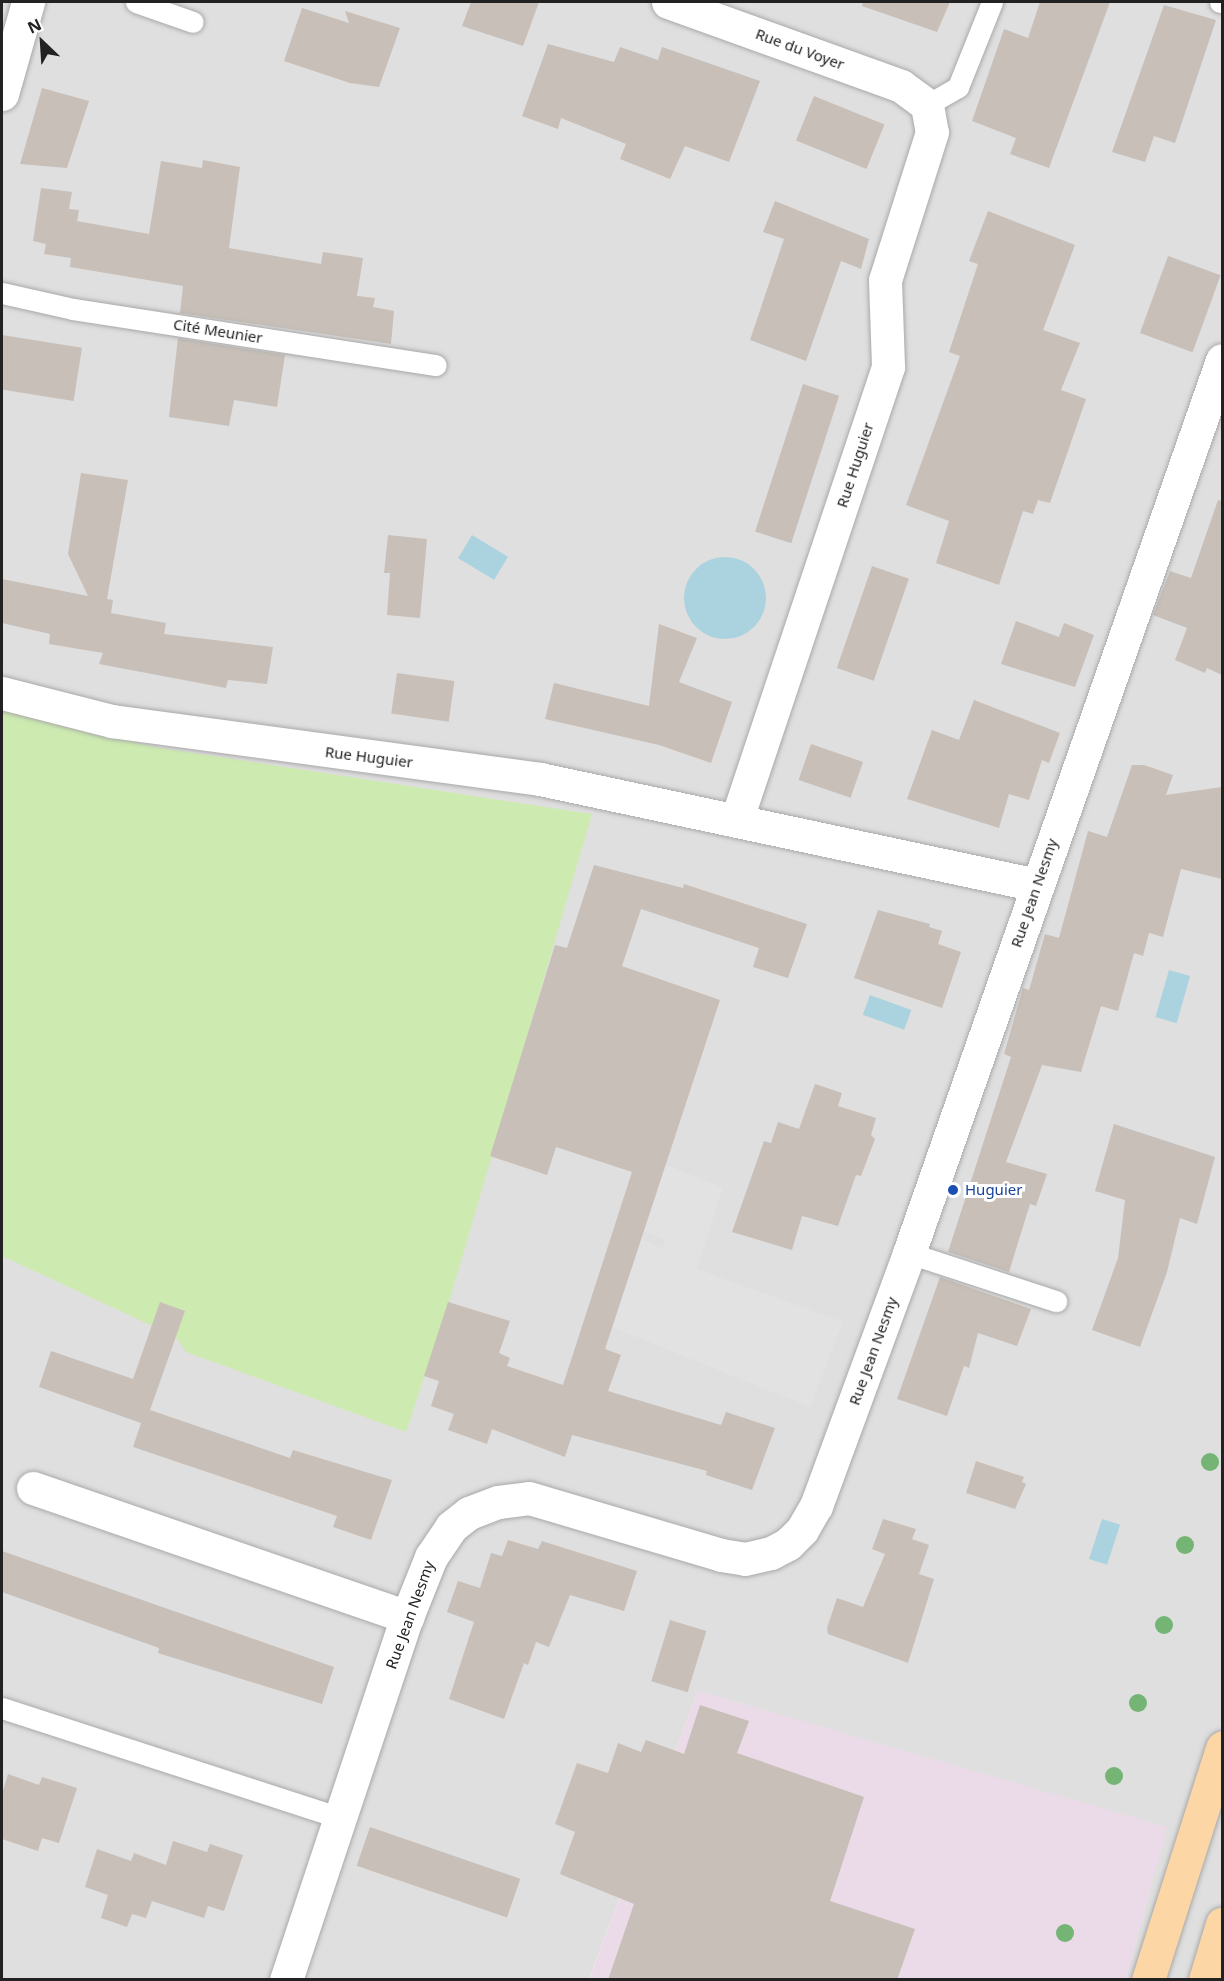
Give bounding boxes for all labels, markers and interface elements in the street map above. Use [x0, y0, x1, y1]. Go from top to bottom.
north arrow [12, 12, 72, 72]
text: N [24, 13, 45, 38]
street label: Rue du Voyer [753, 25, 847, 73]
street label: Cité Meunier [172, 315, 264, 347]
street label: Rue Huguier [833, 420, 877, 510]
street label: Rue Huguier [324, 743, 414, 771]
street label: Rue Jean Nesmy [1007, 836, 1061, 950]
place label: Huguier [965, 1181, 1022, 1199]
marker: Huguier [946, 1183, 960, 1197]
street label: Rue Jean Nesmy [845, 1294, 901, 1408]
street label: Rue Jean Nesmy [382, 1558, 438, 1672]

